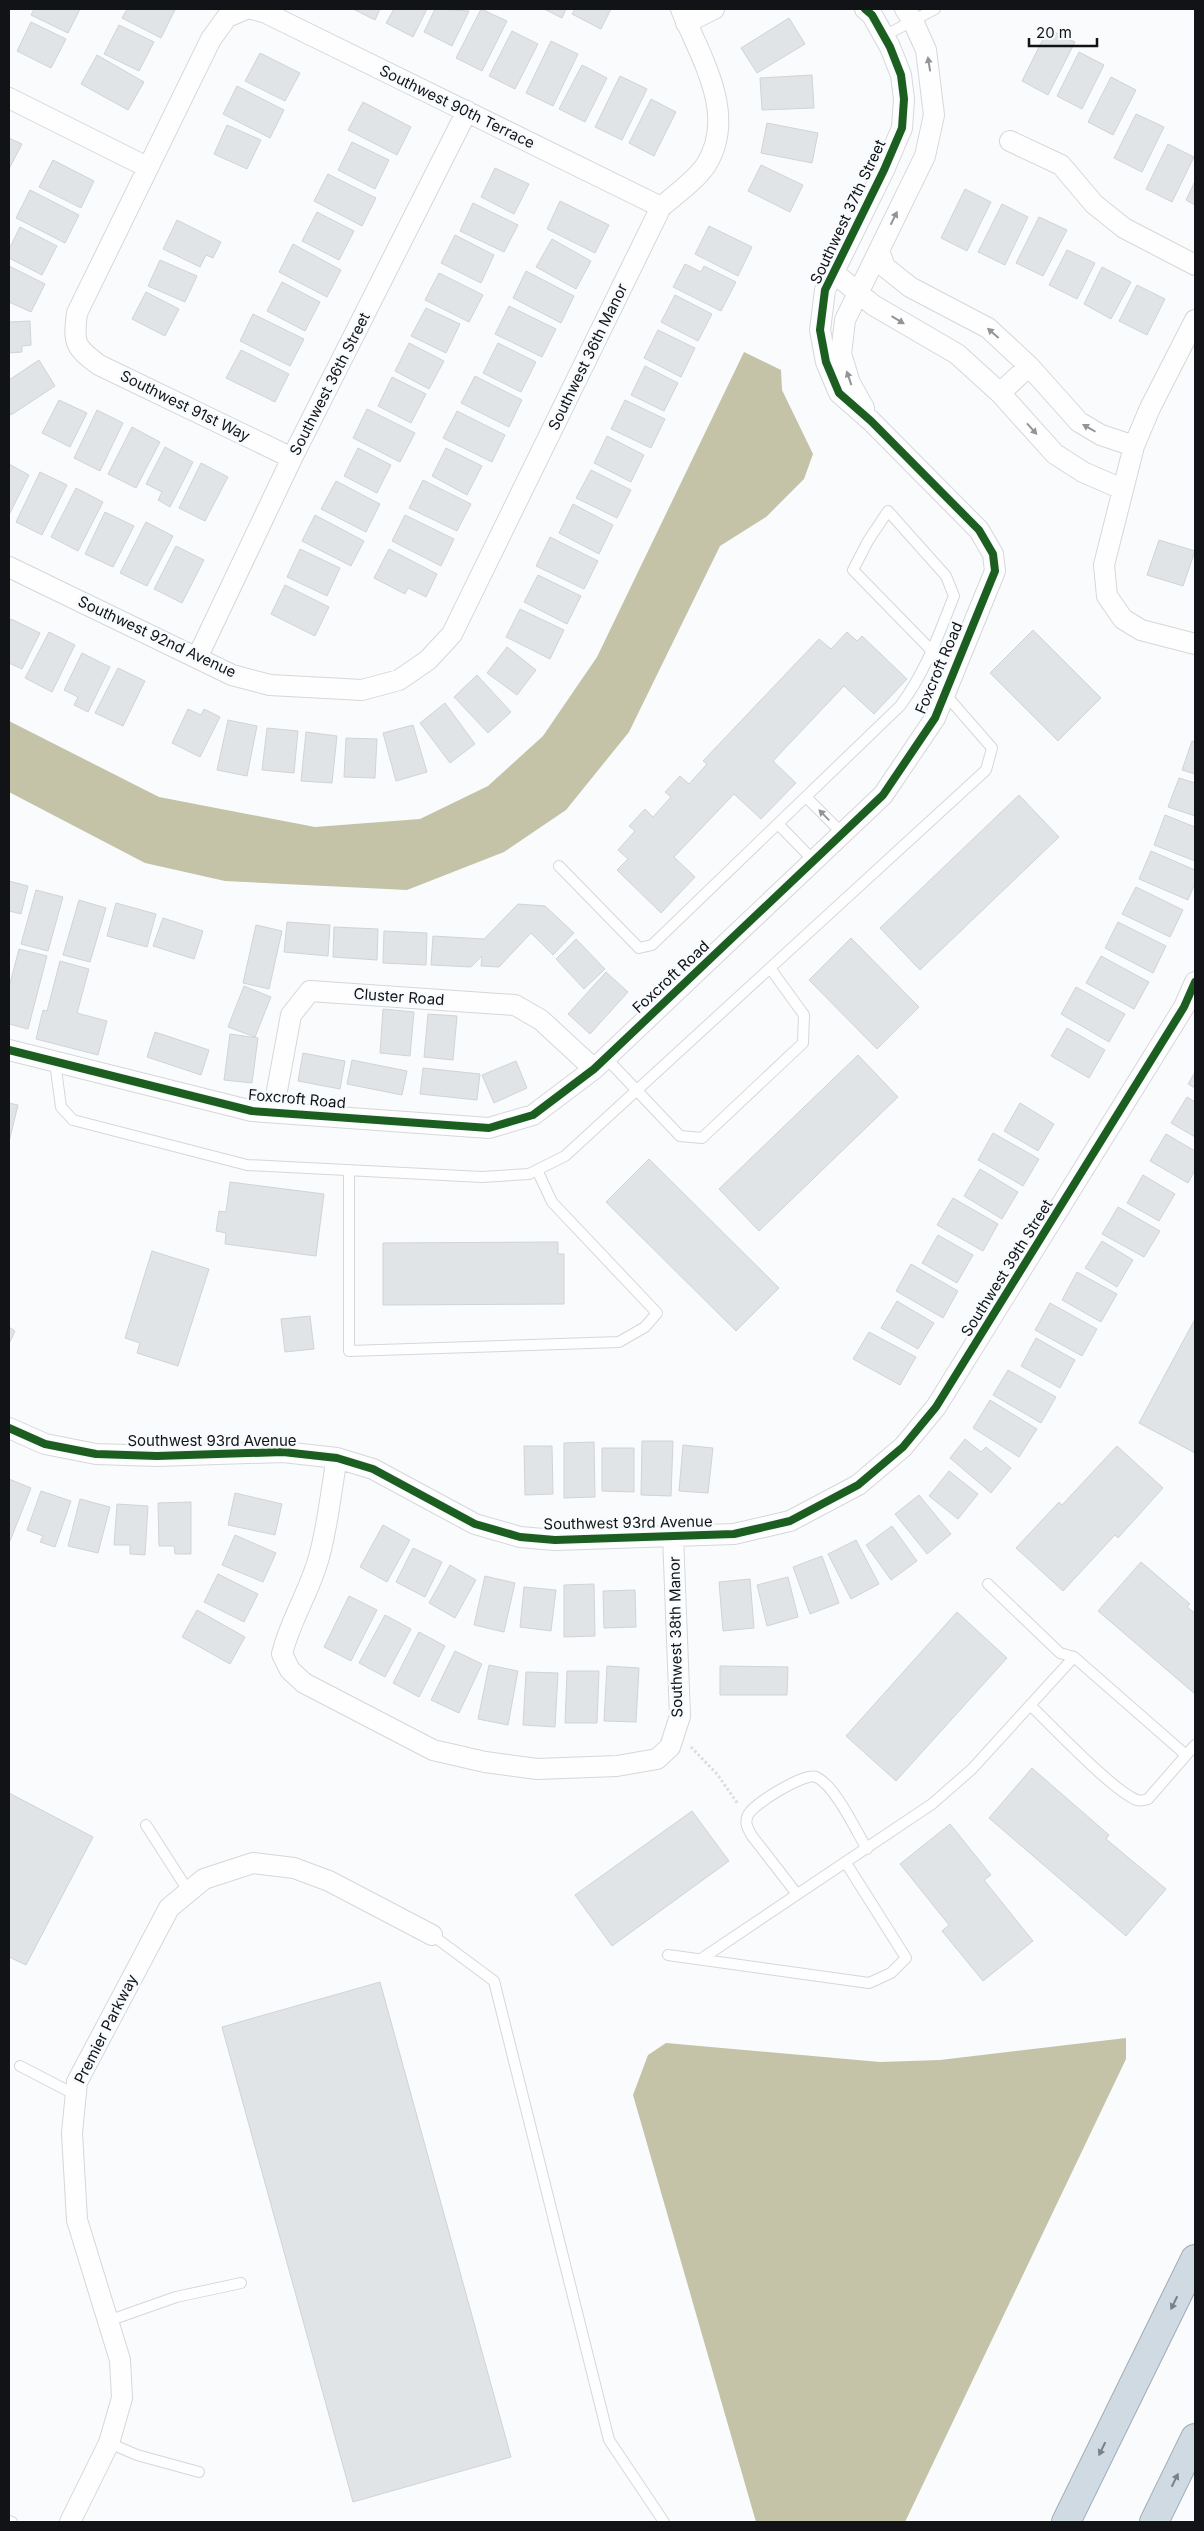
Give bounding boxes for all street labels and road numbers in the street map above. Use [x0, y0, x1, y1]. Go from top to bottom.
street label: Southwest 90th Terrace [376, 61, 538, 152]
street label: Southwest 37th Street [806, 136, 889, 287]
street label: Southwest 36th Manor [544, 280, 632, 433]
street label: Southwest 36th Street [285, 309, 374, 458]
street label: Southwest 91st Way [117, 366, 254, 445]
street label: Southwest 92nd Avenue [75, 591, 239, 682]
street label: Foxcroft Road [911, 619, 966, 717]
street label: Foxcroft Road [628, 936, 713, 1017]
street label: Cluster Road [353, 984, 445, 1009]
street label: Foxcroft Road [247, 1085, 347, 1112]
street label: Southwest 39th Street [957, 1196, 1057, 1340]
street label: Southwest 93rd Avenue [127, 1431, 297, 1450]
street label: Southwest 93rd Avenue [543, 1512, 713, 1533]
street label: Southwest 38th Manor [665, 1556, 686, 1718]
street label: Premier Parkway [70, 1970, 142, 2087]

